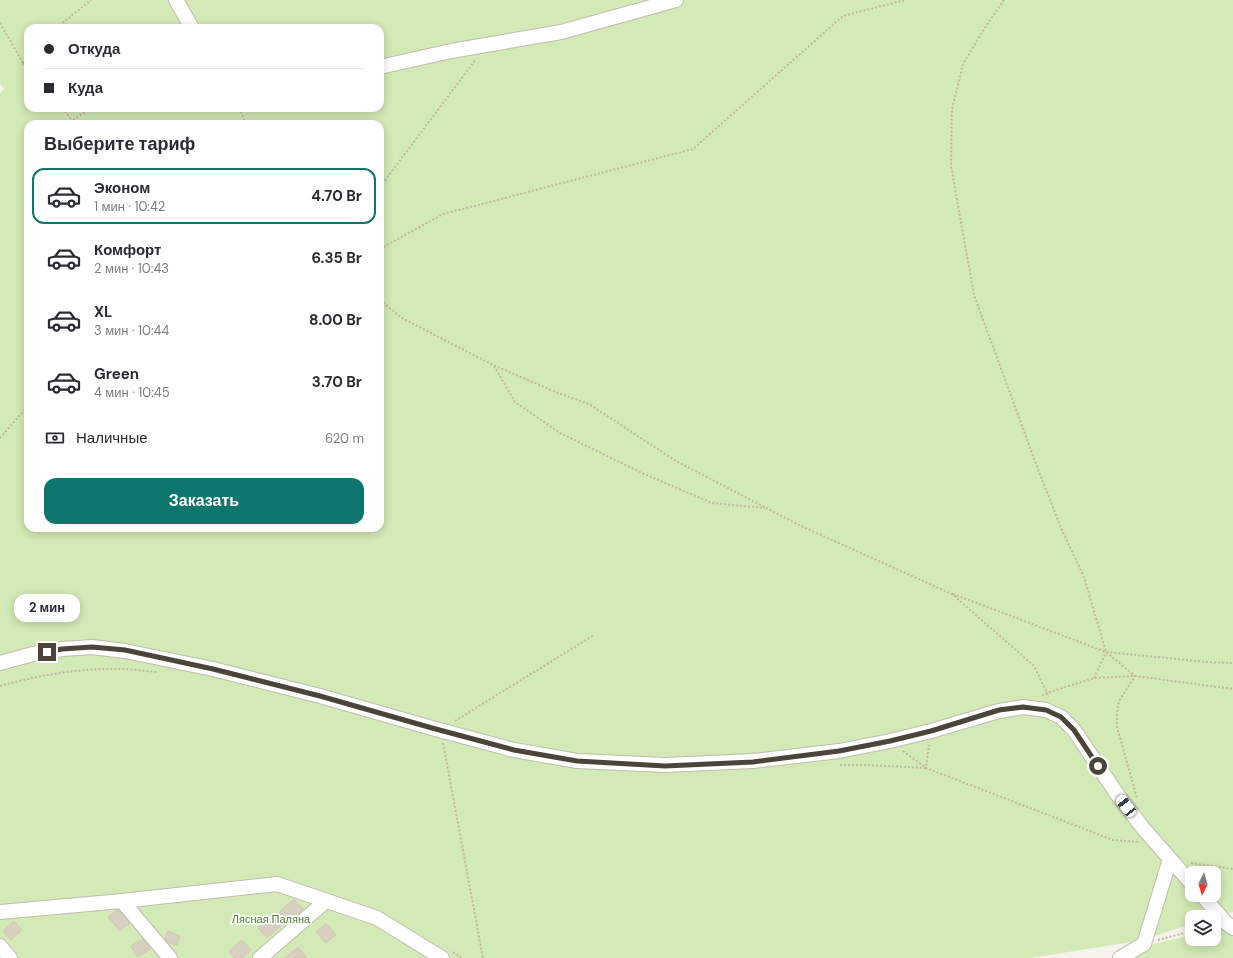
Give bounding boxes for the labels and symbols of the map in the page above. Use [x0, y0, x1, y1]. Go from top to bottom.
callout: 2 мин [14, 594, 80, 622]
route end [38, 643, 56, 661]
route start [1089, 757, 1107, 775]
car [1114, 793, 1138, 819]
north arrow [1185, 866, 1221, 902]
park label: Лясная Паляна [232, 912, 311, 926]

